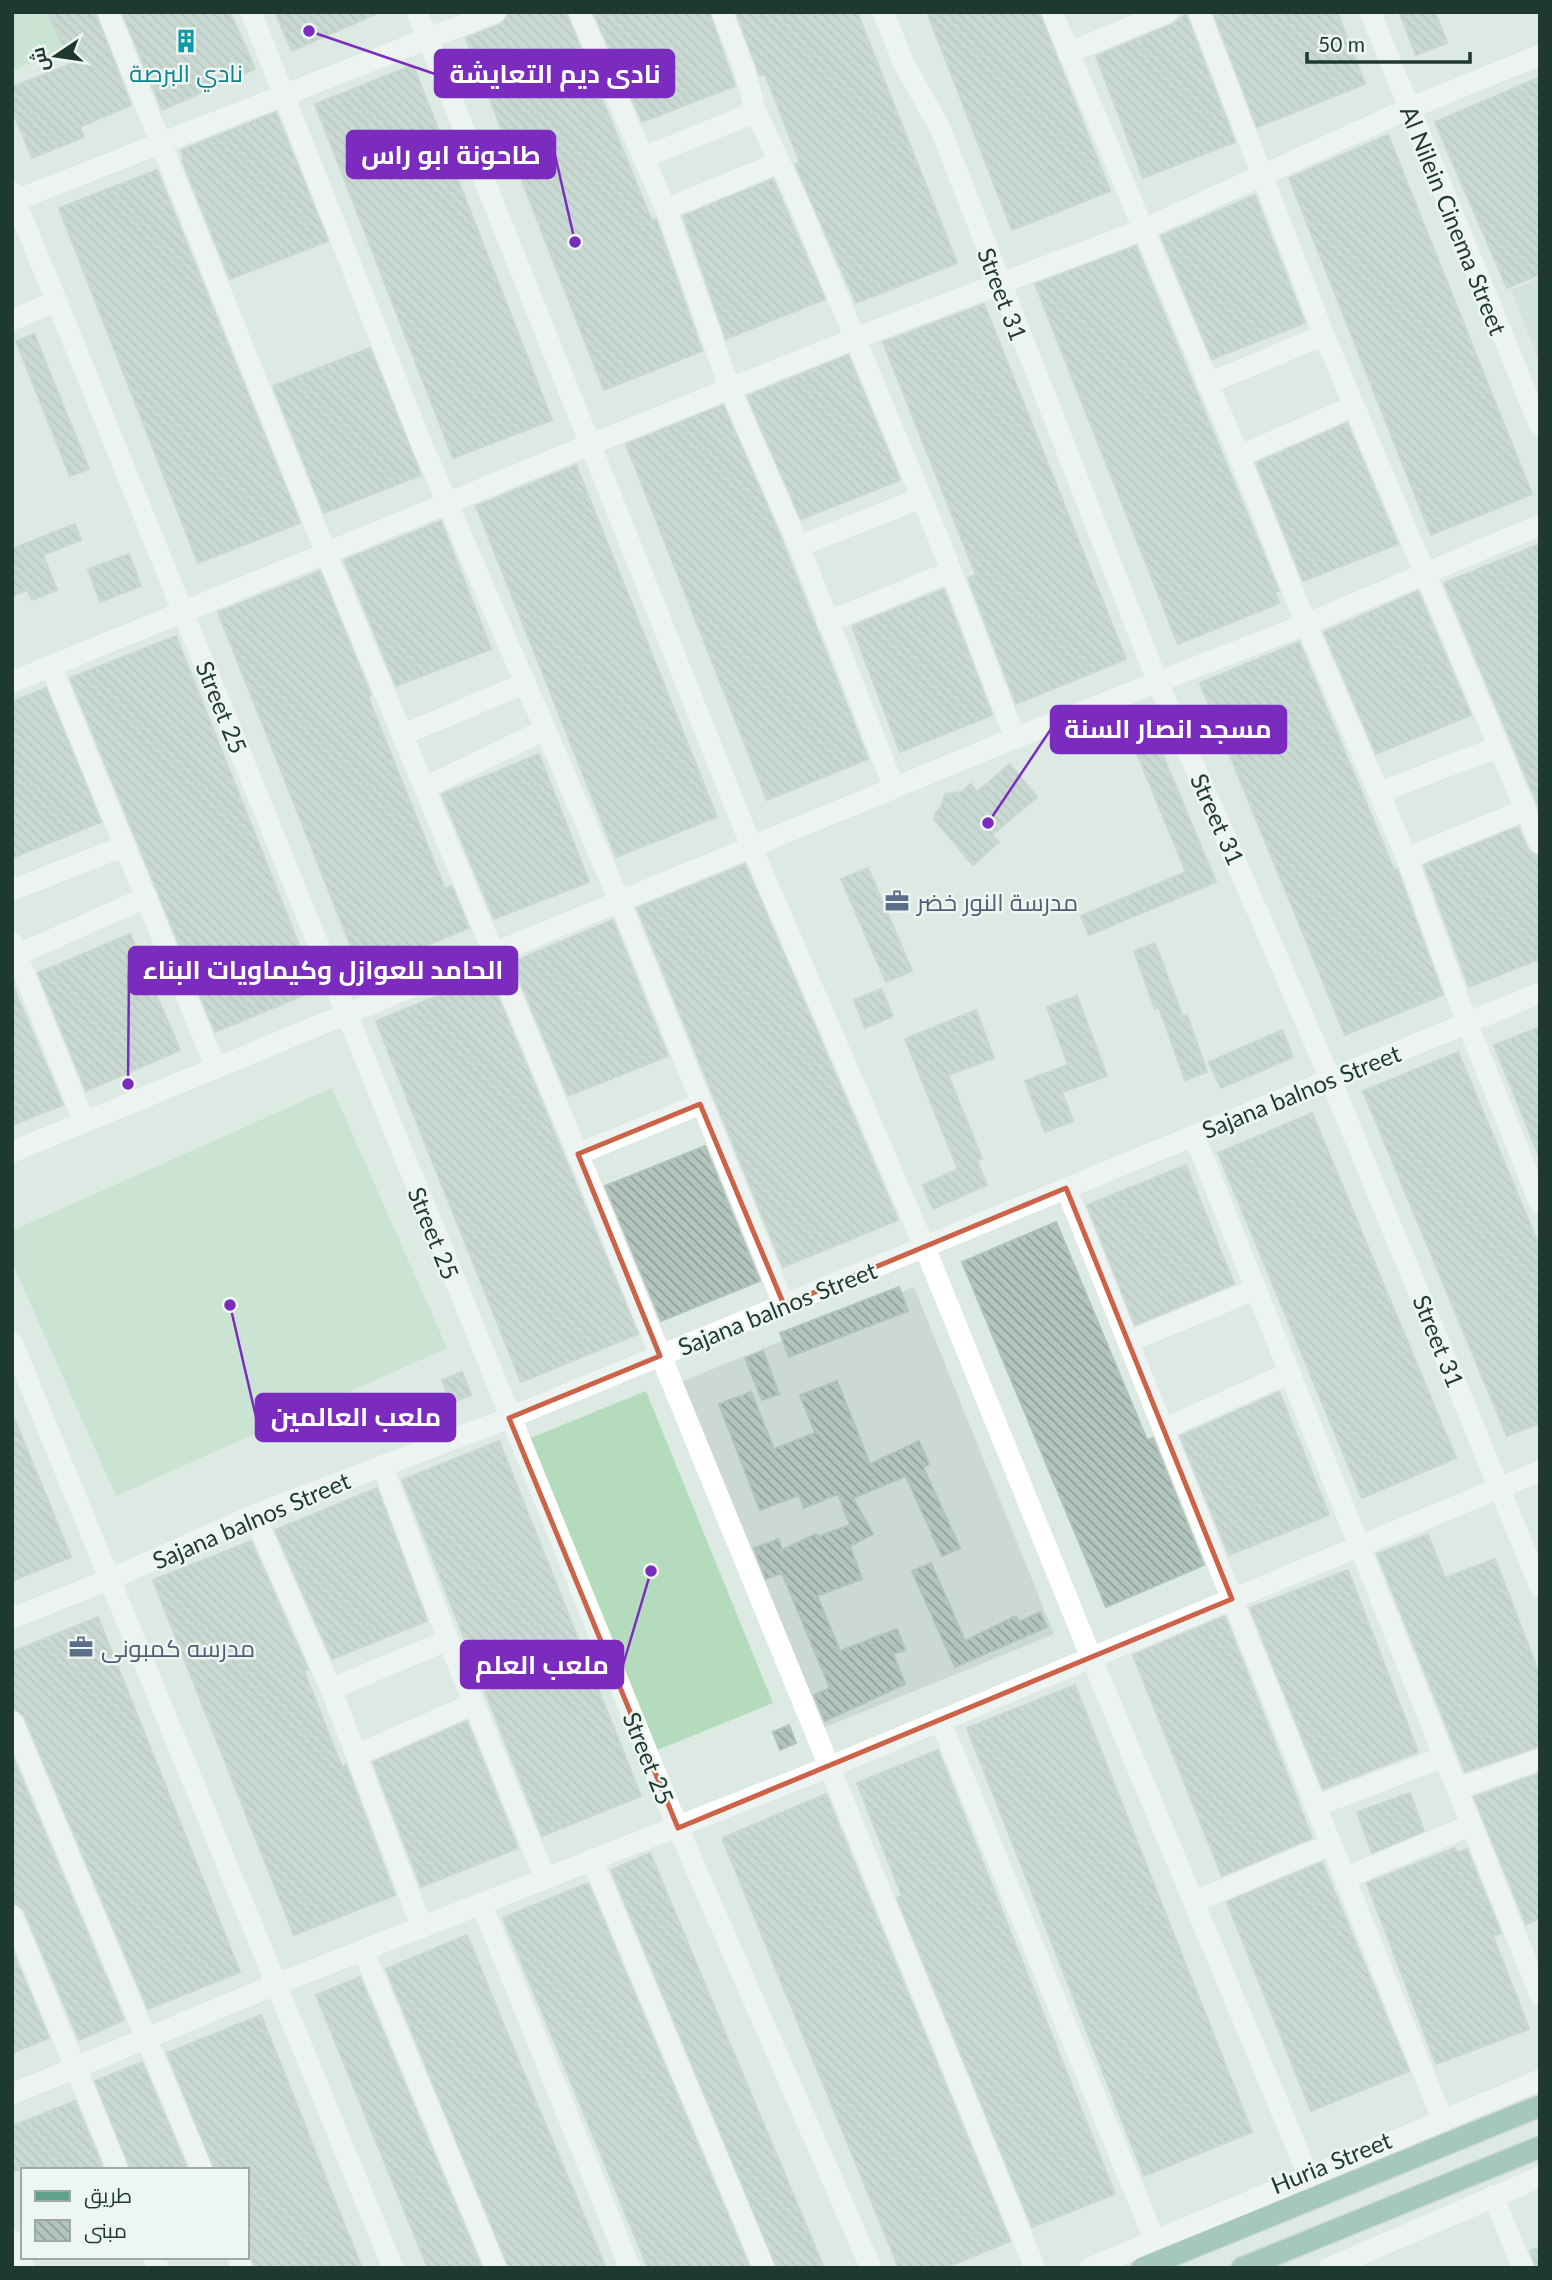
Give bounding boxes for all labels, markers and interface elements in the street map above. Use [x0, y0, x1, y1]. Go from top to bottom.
north arrow [21, 21, 91, 91]
scale bar [1307, 21, 1470, 65]
building icon: نادي البرصة [172, 27, 200, 55]
text: 50 m [1318, 31, 1365, 56]
text: ش [25, 45, 54, 74]
callout: نادى ديم التعايشة [435, 50, 674, 97]
text: نادى ديم التعايشة [449, 57, 661, 92]
place label: نادي البرصة [129, 58, 243, 92]
street label: Al Nilein Cinema Street [1395, 101, 1513, 339]
callout: طاحونة ابو راس [347, 131, 555, 178]
text: طاحونة ابو راس [361, 138, 541, 171]
street label: Street 31 [972, 243, 1034, 345]
street label: Street 25 [190, 657, 254, 757]
callout: مسجد انصار السنة [1051, 706, 1286, 753]
text: مسجد انصار السنة [1064, 712, 1272, 744]
street label: Street 31 [1185, 769, 1251, 869]
office icon: مدرسة النور خضر [883, 887, 911, 915]
place label: مدرسة النور خضر [915, 887, 1078, 916]
callout: الحامد للعوازل وكيماويات البناء [129, 947, 517, 994]
text: الحامد للعوازل وكيماويات البناء [143, 953, 503, 986]
street label: Sajana balnos Street [1197, 1038, 1405, 1144]
street label: Street 25 [402, 1183, 466, 1283]
street label: Sajana balnos Street [673, 1255, 881, 1361]
street label: Street 31 [1407, 1291, 1471, 1391]
callout: ملعب العالمين [256, 1394, 455, 1441]
text: ملعب العالمين [271, 1400, 441, 1433]
street label: Sajana balnos Street [148, 1465, 354, 1575]
office icon: مدرسه كمبونى [67, 1633, 95, 1661]
place label: مدرسه كمبونى [101, 1633, 255, 1663]
callout: ملعب العلم [461, 1641, 623, 1688]
text: ملعب العلم [475, 1648, 609, 1683]
street label: Street 25 [617, 1708, 681, 1808]
street label: Huria Street [1267, 2125, 1396, 2199]
legend [21, 2168, 248, 2259]
text: طريق [84, 2182, 132, 2209]
text: مبنى [84, 2217, 127, 2244]

